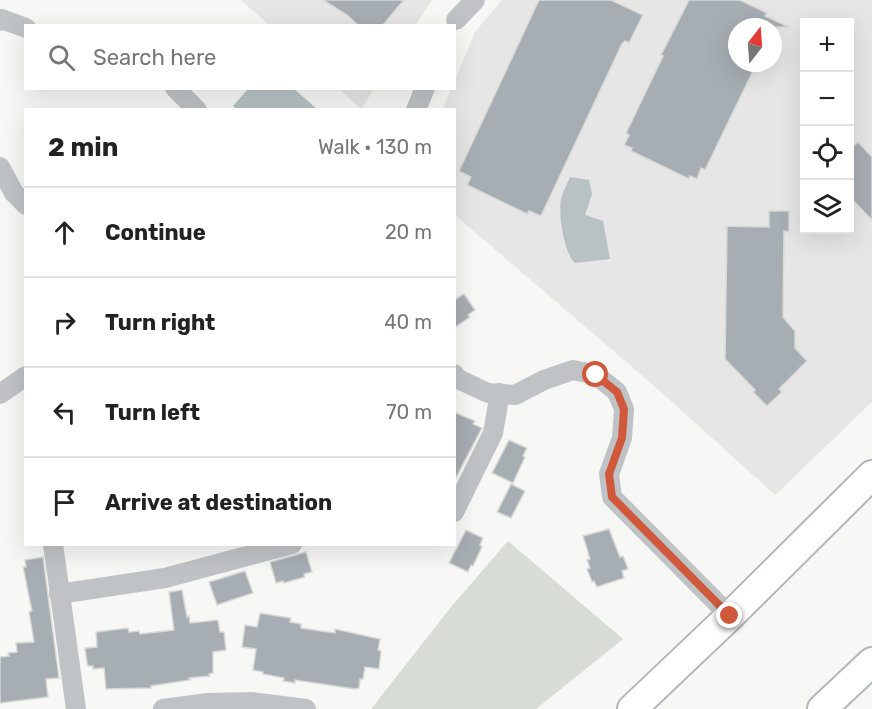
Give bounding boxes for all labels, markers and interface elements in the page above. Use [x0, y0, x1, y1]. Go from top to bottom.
north arrow [728, 18, 782, 72]
map controls [800, 18, 854, 234]
button: + [800, 18, 854, 72]
search box [24, 24, 456, 90]
icon: search [45, 41, 78, 74]
text: Search here [93, 44, 216, 71]
button: − [800, 72, 854, 126]
button: locate [800, 126, 854, 180]
text: 2 min [48, 132, 118, 163]
text: Walk · 130 m [318, 135, 432, 159]
button: layers [800, 180, 854, 234]
icon: ahead [48, 216, 81, 249]
text: Continue [105, 219, 206, 246]
text: 20 m [385, 220, 432, 244]
icon: right [48, 306, 81, 339]
text: Turn right [105, 309, 215, 336]
text: 40 m [384, 310, 432, 334]
route start [582, 361, 608, 387]
icon: left [48, 396, 81, 429]
text: Turn left [105, 399, 200, 426]
text: 70 m [386, 400, 432, 424]
icon: arrive [48, 486, 81, 519]
text: Arrive at destination [105, 489, 332, 516]
route end [716, 602, 742, 628]

